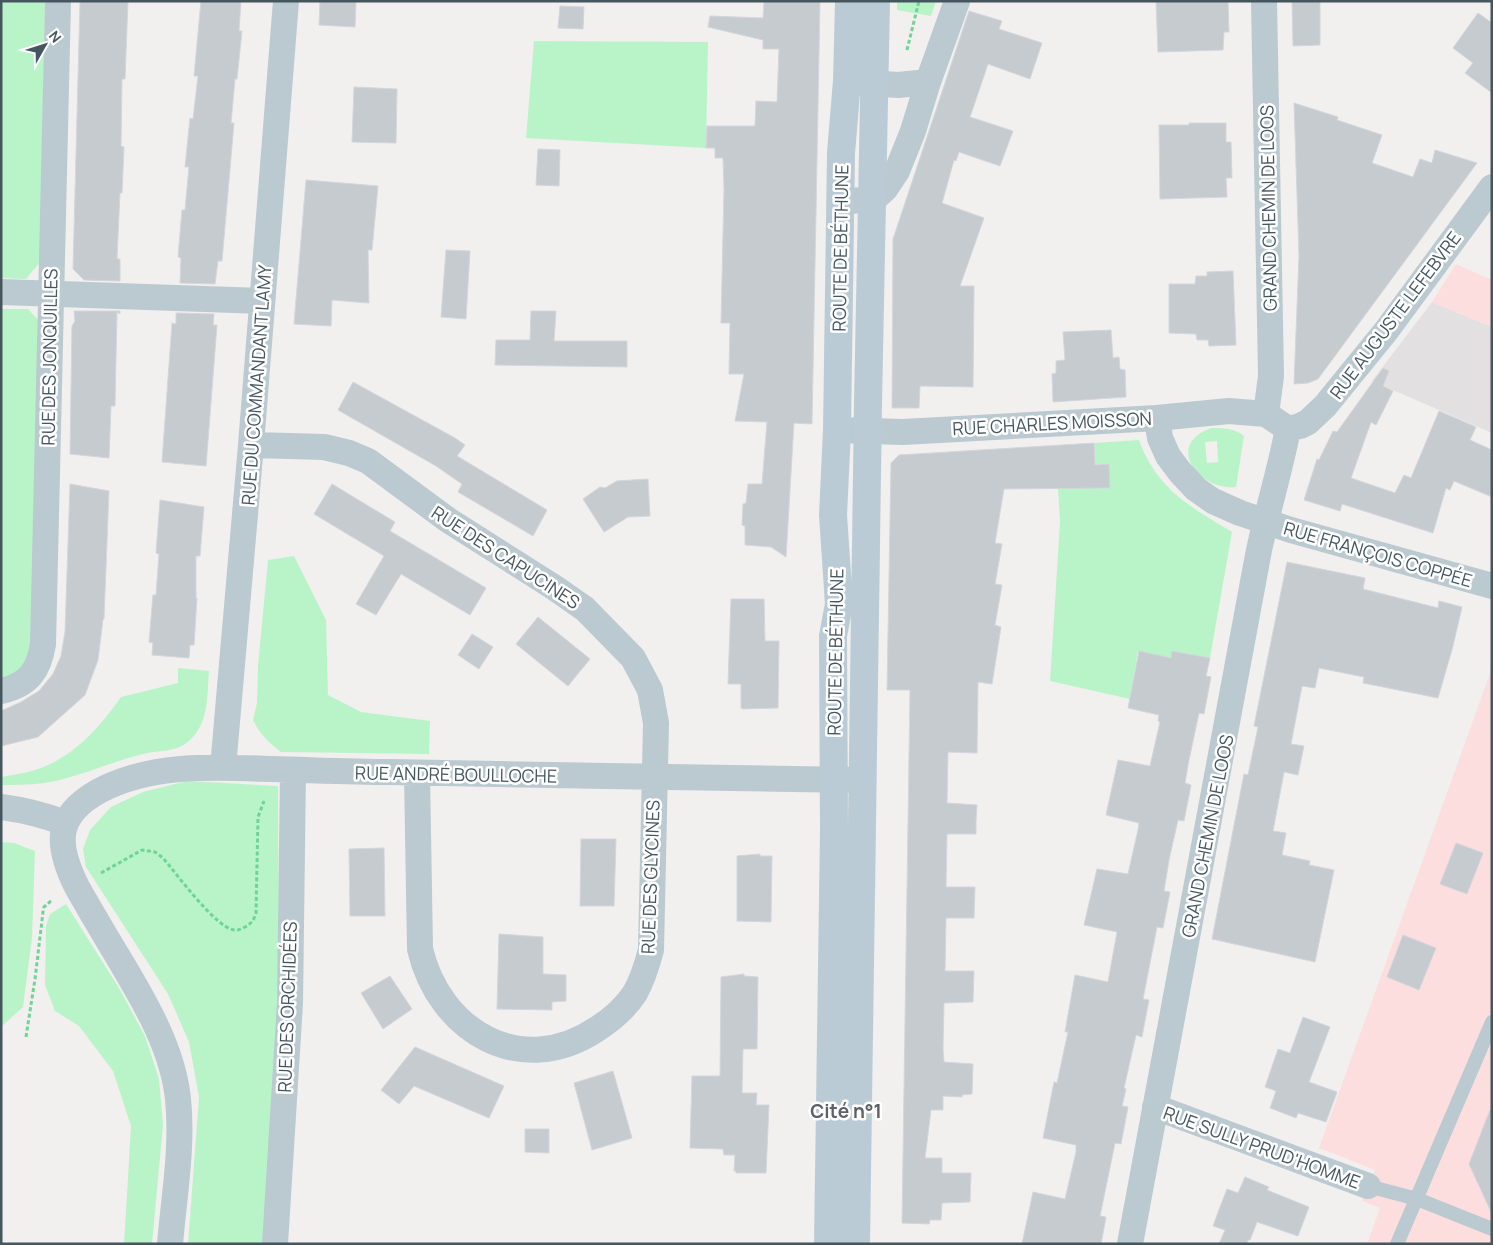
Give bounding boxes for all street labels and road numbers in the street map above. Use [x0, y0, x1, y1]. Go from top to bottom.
street label: GRAND CHEMIN DE LOOS [1254, 105, 1282, 311]
street label: ROUTE DE BÉTHUNE [827, 164, 853, 332]
street label: RUE AUGUSTE LEFEBVRE [1324, 226, 1466, 404]
street label: RUE DU COMMANDANT LAMY [236, 263, 276, 506]
street label: RUE DES JONQUILLES [35, 268, 63, 446]
street label: RUE CHARLES MOISSON [952, 406, 1152, 440]
street label: RUE DES CAPUCINES [427, 500, 585, 614]
street label: RUE FRANÇOIS COPPÉE [1281, 516, 1475, 592]
street label: ROUTE DE BÉTHUNE [822, 568, 848, 736]
street label: GRAND CHEMIN DE LOOS [1176, 733, 1238, 939]
street label: RUE ANDRÉ BOULLOCHE [355, 760, 557, 788]
street label: RUE DES GLYCINES [635, 800, 665, 954]
street label: RUE DES ORCHIDÉES [272, 921, 302, 1093]
street label: RUE SULLY PRUD'HOMME [1160, 1100, 1364, 1194]

